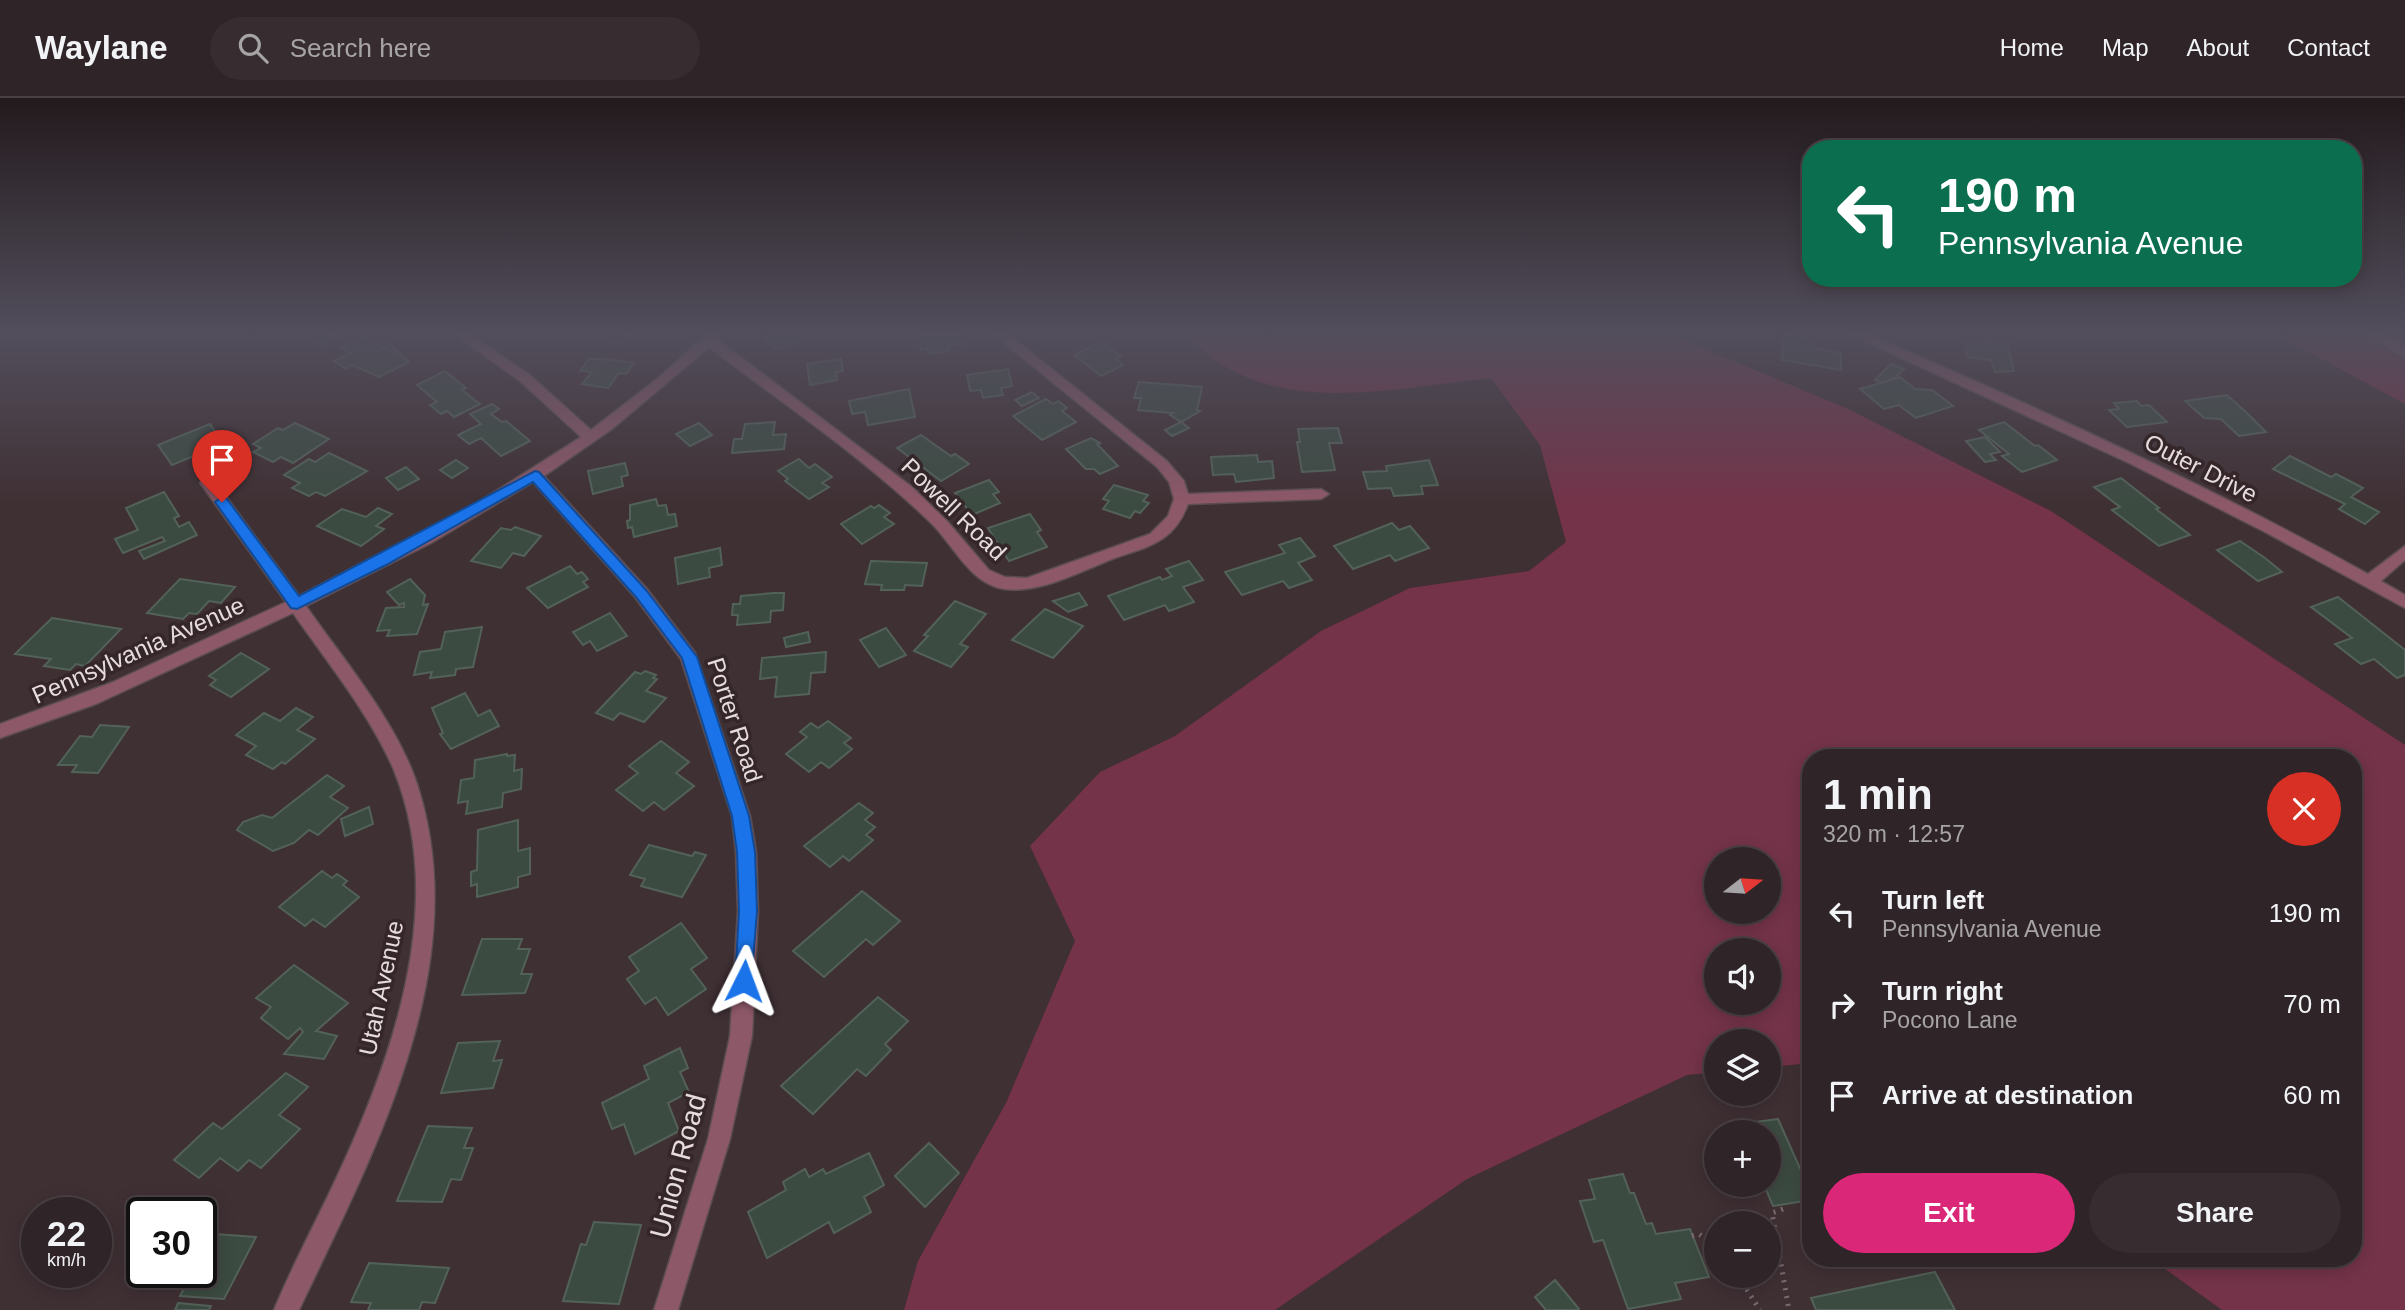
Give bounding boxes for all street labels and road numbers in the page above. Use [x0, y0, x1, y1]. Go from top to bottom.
street label: Outer Drive [2140, 428, 2262, 508]
street label: Powell Road [896, 452, 1012, 566]
street label: Pennsylvania Avenue [28, 591, 248, 709]
street label: Porter Road [702, 654, 768, 786]
street label: Utah Avenue [354, 918, 408, 1058]
street label: Union Road [644, 1091, 712, 1241]

